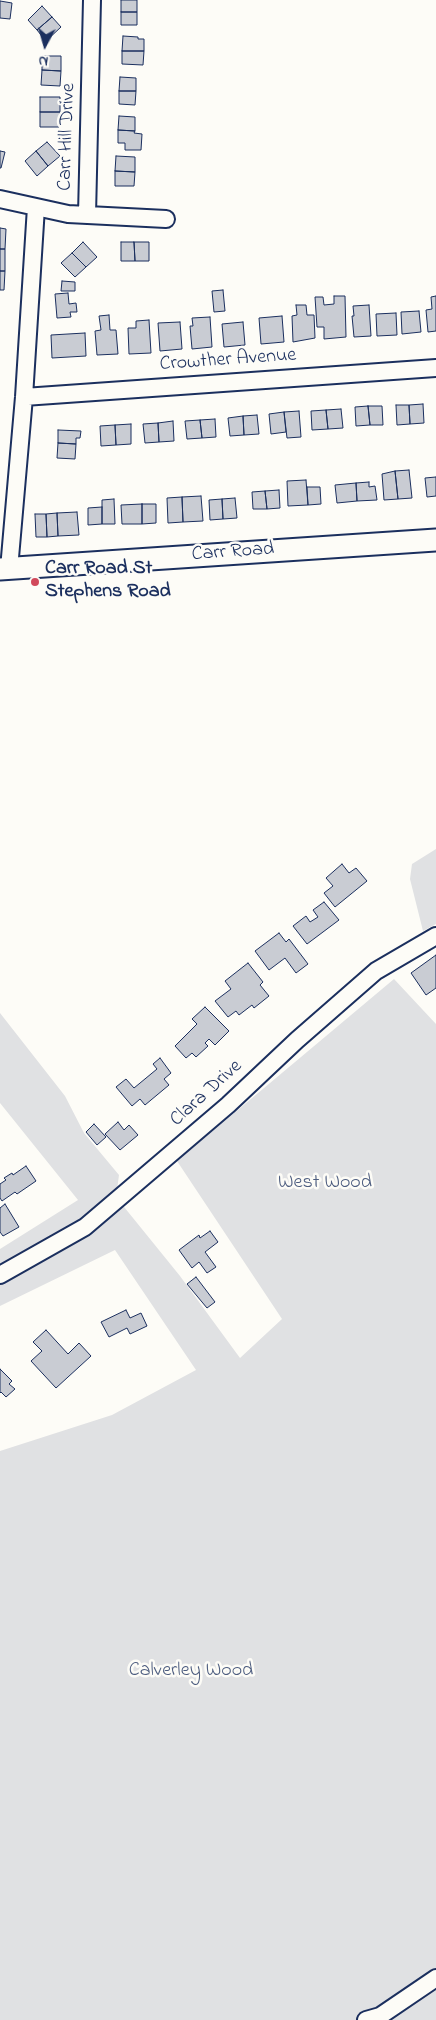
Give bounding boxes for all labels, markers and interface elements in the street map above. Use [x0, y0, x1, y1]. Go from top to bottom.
north arrow [20, 20, 70, 70]
text: N [38, 49, 49, 71]
street label: Carr Hill Drive [54, 83, 82, 191]
street label: Crowther Avenue [159, 344, 297, 378]
street label: Carr Road [191, 538, 275, 568]
place label: Carr Road St Stephens Road [45, 558, 171, 605]
marker: Carr Road St Stephens Road [29, 576, 41, 588]
street label: Clara Drive [166, 1055, 248, 1133]
park label: West Wood [278, 1172, 372, 1196]
park label: Calverley Wood [129, 1660, 253, 1684]

